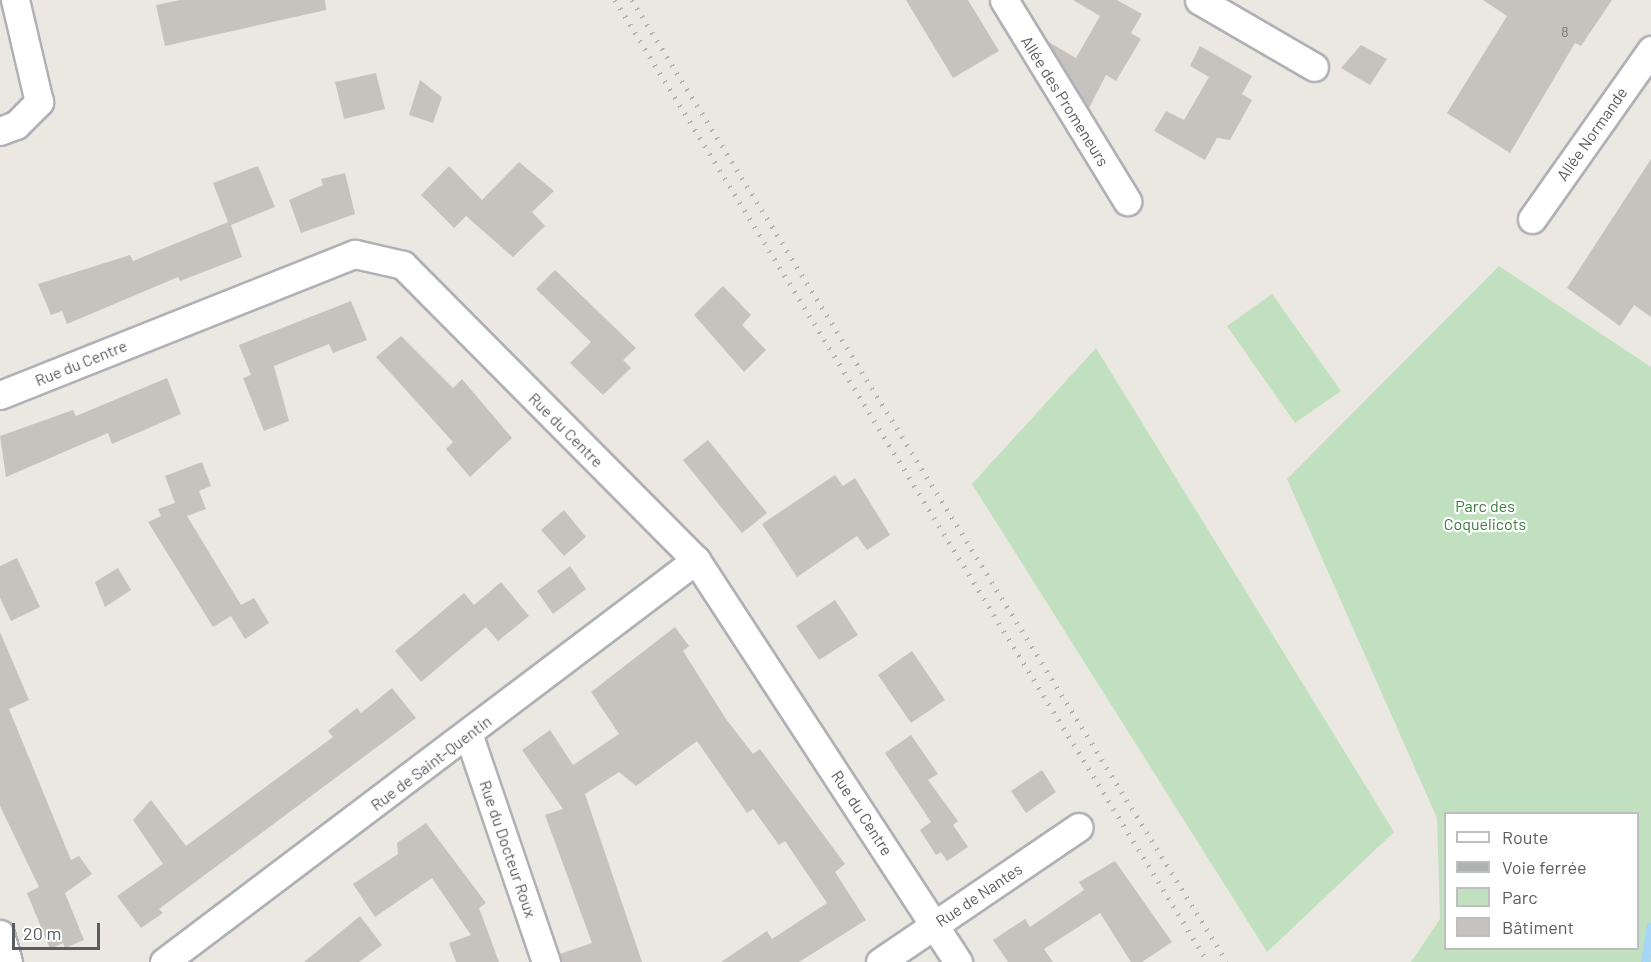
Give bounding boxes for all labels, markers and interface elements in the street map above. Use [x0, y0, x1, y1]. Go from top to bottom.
house number: 8 [1561, 24, 1569, 40]
street label: Allée des Promeneurs [1017, 32, 1113, 170]
street label: Allée Normande [1553, 83, 1631, 185]
street label: Rue du Centre [32, 336, 130, 390]
street label: Rue du Centre [525, 389, 607, 471]
park label: Parc des Coquelicots [1444, 496, 1526, 534]
street label: Rue de Saint-Quentin [367, 711, 495, 815]
street label: Rue du Centre [827, 767, 897, 859]
street label: Rue du Docteur Roux [475, 778, 541, 920]
legend [1444, 812, 1639, 950]
text: Route [1502, 826, 1548, 848]
text: Voie ferrée [1502, 856, 1587, 878]
street label: Rue de Nantes [932, 859, 1026, 931]
text: Parc [1502, 886, 1538, 908]
scale bar [15, 911, 104, 949]
text: Bâtiment [1502, 916, 1574, 938]
text: 20 m [23, 922, 61, 944]

